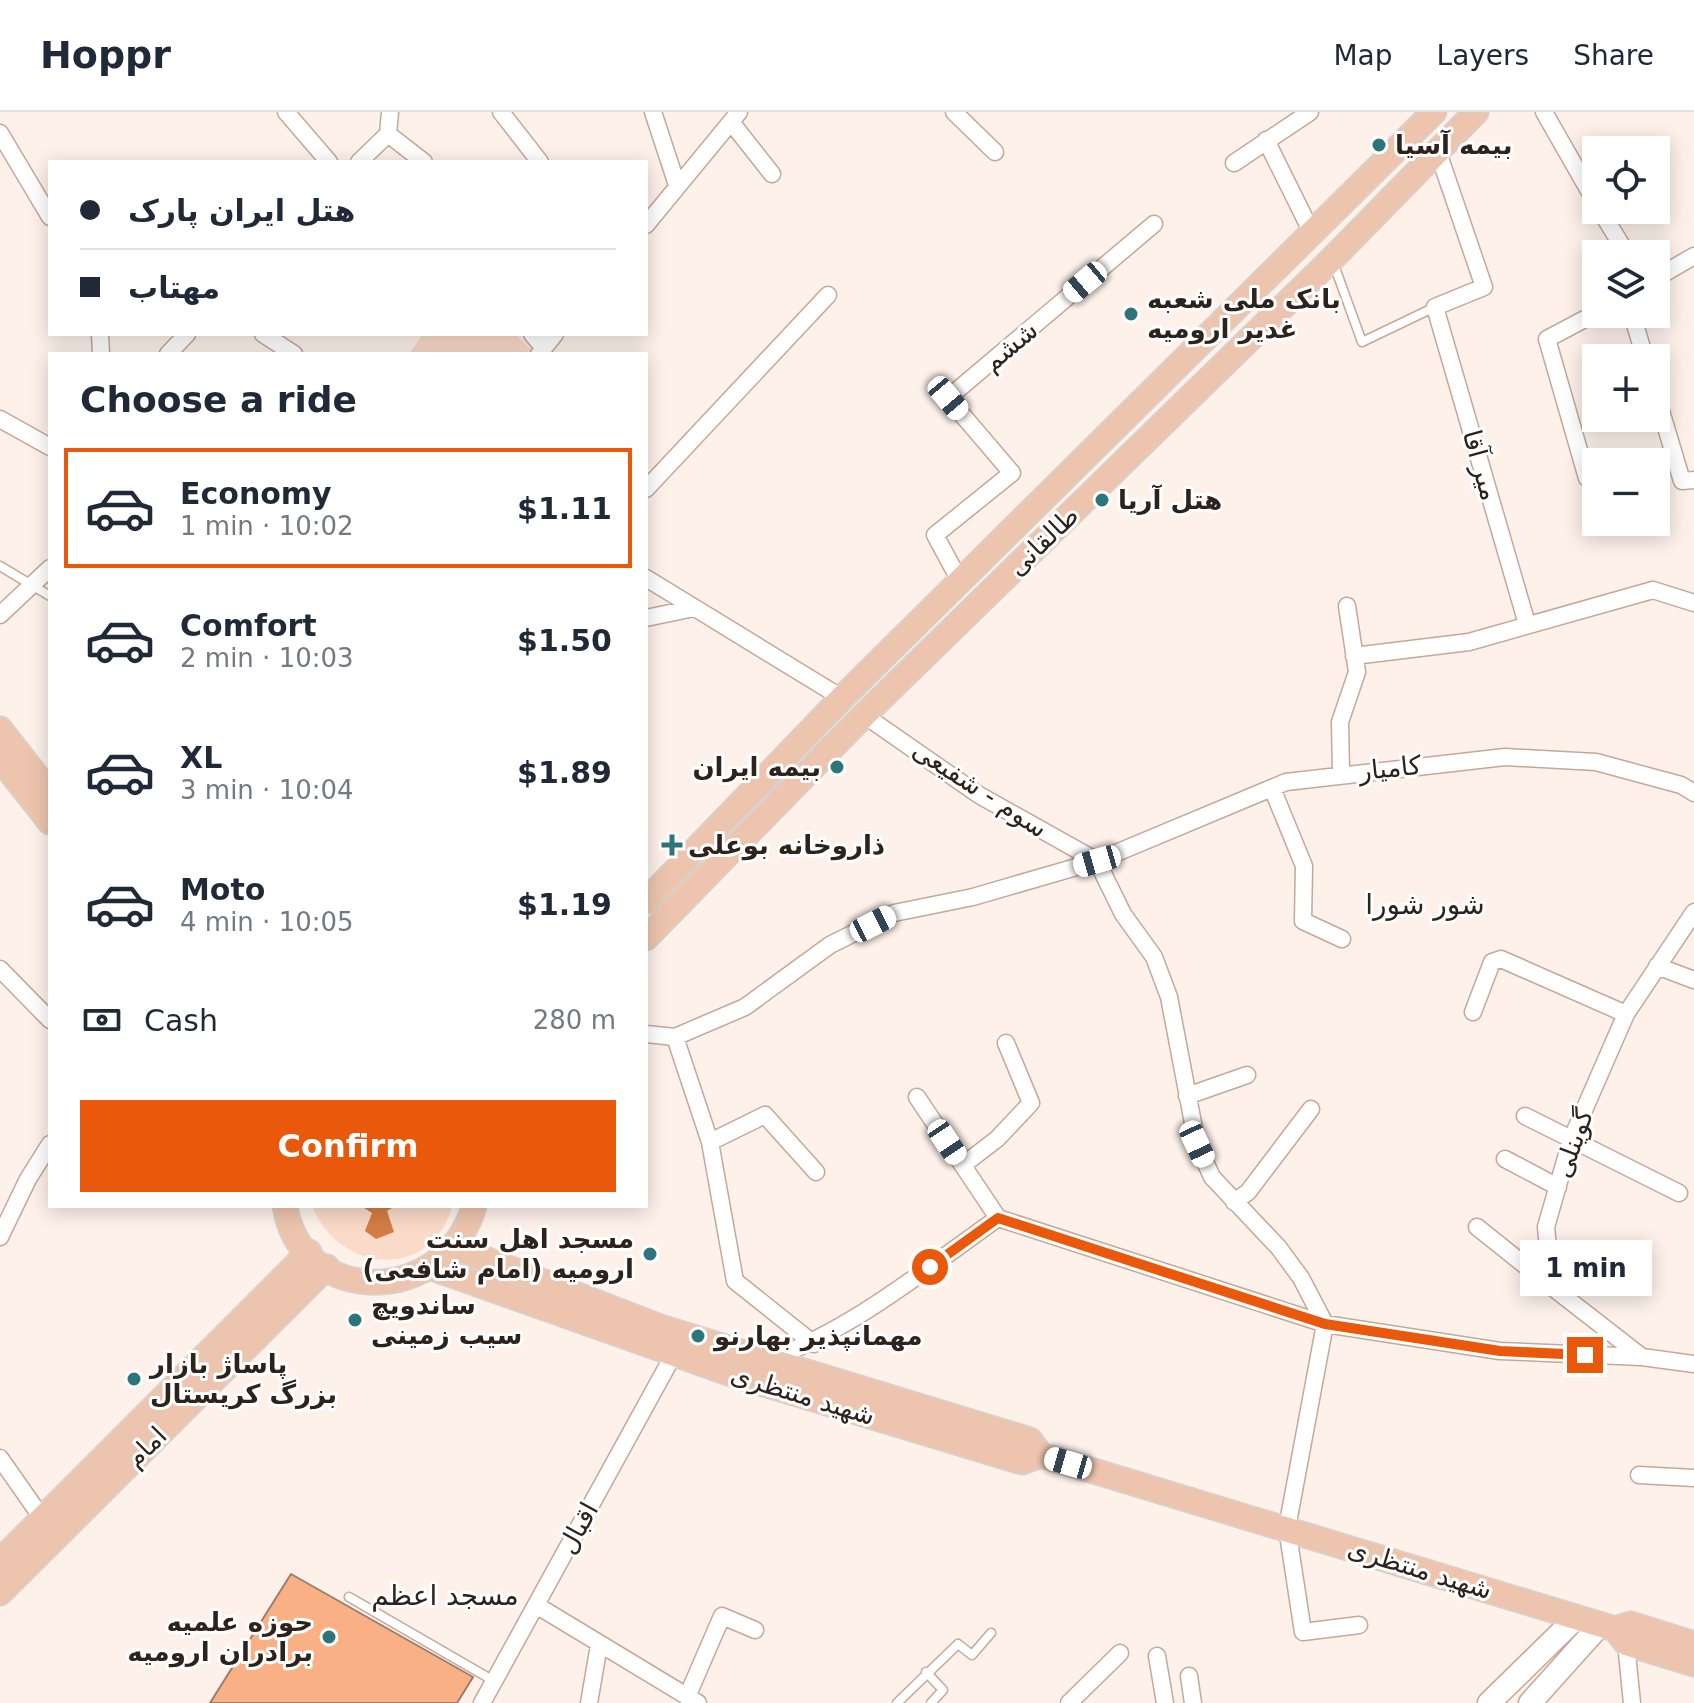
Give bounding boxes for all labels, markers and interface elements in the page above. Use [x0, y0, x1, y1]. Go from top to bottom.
text: Hoppr [40, 33, 171, 77]
text: Map [1333, 39, 1393, 72]
text: Layers [1437, 39, 1529, 72]
text: Share [1573, 39, 1654, 72]
place label: بیمه آسیا [1395, 129, 1512, 160]
marker: بیمه آسیا [1370, 136, 1388, 154]
map controls [1582, 136, 1670, 536]
button: locate [1582, 136, 1670, 224]
text: هتل ایران پارک [128, 193, 355, 228]
button: layers [1582, 240, 1670, 328]
car [1059, 257, 1111, 307]
text: مهتاب [128, 270, 220, 305]
place label: بانک ملی شعبه غدیر ارومیه [1147, 284, 1341, 345]
marker: بانک ملی شعبه غدیر ارومیه [1122, 305, 1140, 323]
street label: ششم [976, 314, 1044, 378]
button: + [1582, 344, 1670, 432]
car [923, 372, 973, 424]
text: Choose a ride [80, 379, 357, 420]
street label: میر آقا [1456, 426, 1506, 504]
button: − [1582, 448, 1670, 536]
icon: car [84, 472, 156, 544]
text: Economy [180, 476, 332, 511]
place label: هتل آریا [1118, 484, 1222, 515]
text: $1.11 [517, 491, 612, 526]
marker: هتل آریا [1093, 491, 1111, 509]
street label: طالقانی [1001, 500, 1085, 582]
text: 1 min · 10:02 [180, 511, 354, 541]
icon: car [84, 604, 156, 676]
text: Comfort [180, 608, 317, 643]
text: $1.50 [517, 623, 612, 658]
text: 2 min · 10:03 [180, 643, 354, 673]
street label: سوم - شفیعی [907, 734, 1053, 844]
icon: car [84, 736, 156, 808]
text: XL [180, 740, 222, 775]
street label: کامیار [1355, 750, 1423, 786]
place label: بیمه ایران [692, 752, 821, 783]
text: $1.89 [517, 755, 612, 790]
marker: بیمه ایران [828, 758, 846, 776]
text: 3 min · 10:04 [180, 775, 354, 805]
place label: ذاروخانه بوعلی [688, 830, 885, 861]
marker: ذاروخانه بوعلی [663, 836, 681, 854]
car [1071, 843, 1123, 879]
icon: car [84, 868, 156, 940]
text: Moto [180, 872, 265, 907]
text: $1.19 [517, 887, 612, 922]
district label: شور شورا [1365, 888, 1485, 921]
car [846, 902, 900, 946]
text: 4 min · 10:05 [180, 907, 354, 937]
icon: cash [80, 998, 124, 1042]
text: Cash [144, 1003, 218, 1038]
text: 280 m [533, 1005, 616, 1035]
button: Confirm [80, 1100, 616, 1192]
street label: گوینلی [1547, 1104, 1600, 1182]
car [924, 1115, 970, 1169]
car [1176, 1117, 1218, 1171]
place label: مسجد اهل سنت ارومیه (امام شافعی) [362, 1224, 634, 1285]
callout: 1 min [1519, 1239, 1651, 1295]
marker: مسجد اهل سنت ارومیه (امام شافعی) [641, 1245, 659, 1263]
route start [912, 1249, 948, 1285]
text: 1 min [1545, 1253, 1627, 1283]
place label: ساندویچ سیب زمینی [371, 1290, 522, 1350]
marker: ساندویچ سیب زمینی [346, 1311, 364, 1329]
place label: مهمانپذیر بهارنو [712, 1321, 923, 1352]
marker: مهمانپذیر بهارنو [689, 1327, 707, 1345]
route end [1567, 1337, 1603, 1373]
place label: پاساژ بازار بزرگ کریستال [148, 1349, 337, 1410]
street label: شهید منتظری [727, 1359, 879, 1432]
marker: پاساژ بازار بزرگ کریستال [125, 1370, 143, 1388]
street label: امام [119, 1420, 173, 1474]
car [1042, 1445, 1094, 1481]
street label: اقبال [552, 1497, 604, 1559]
street label: شهید منتظری [1344, 1533, 1496, 1606]
district label: مسجد اعظم [371, 1579, 519, 1612]
place label: حوزه علمیه برادران ارومیه [127, 1607, 313, 1668]
marker: حوزه علمیه برادران ارومیه [320, 1628, 338, 1646]

